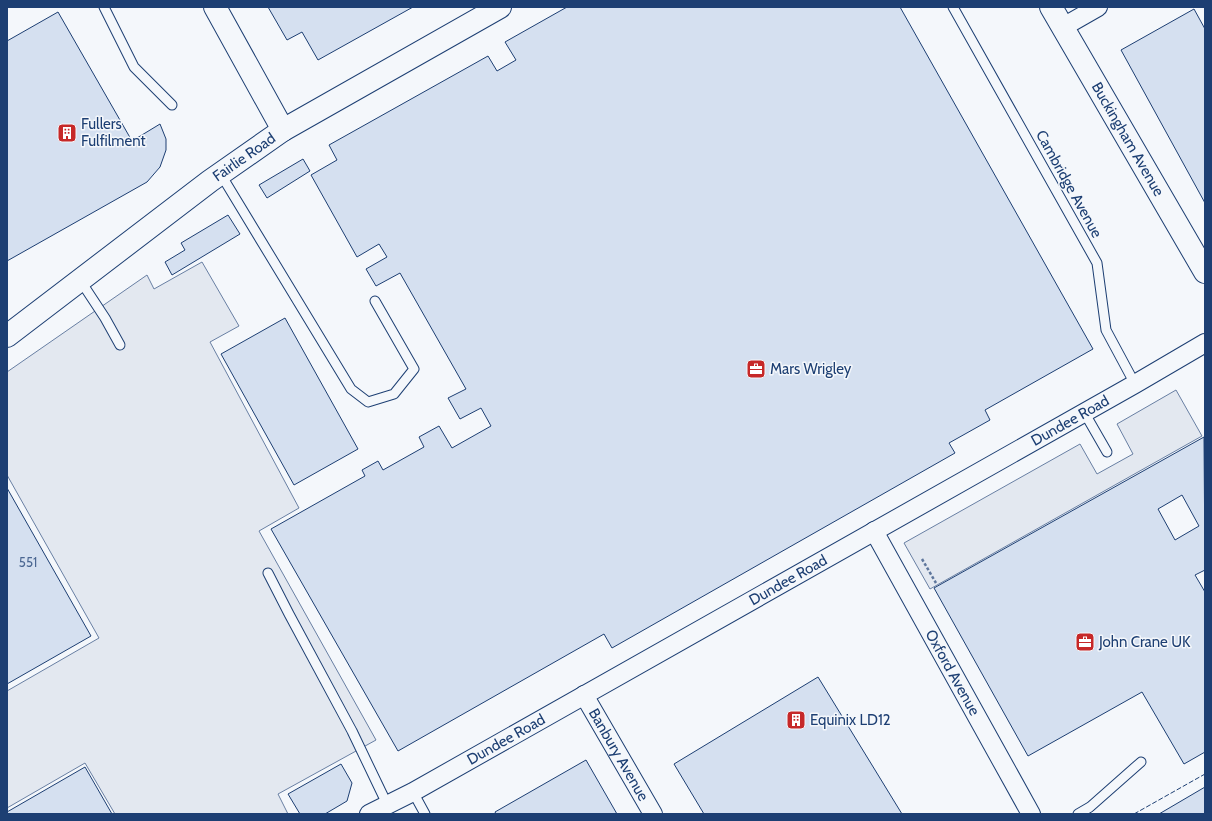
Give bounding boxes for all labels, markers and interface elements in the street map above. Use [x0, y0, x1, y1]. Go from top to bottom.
street label: Buckingham Avenue [1088, 79, 1168, 200]
place label: Fullers Fulfilment [81, 115, 146, 150]
building icon: Fullers Fulfilment [56, 122, 78, 144]
street label: Cambridge Avenue [1032, 127, 1106, 241]
street label: Fairlie Road [209, 129, 279, 185]
office icon: Mars Wrigley [745, 358, 767, 380]
place label: Mars Wrigley [770, 360, 852, 378]
street label: Dundee Road [1028, 391, 1112, 450]
street label: Dundee Road [746, 551, 830, 609]
house number: 551 [19, 554, 37, 570]
street label: Oxford Avenue [922, 627, 984, 719]
office icon: John Crane UK [1074, 631, 1096, 653]
place label: John Crane UK [1098, 633, 1191, 651]
street label: Banbury Avenue [585, 705, 653, 804]
building icon: Equinix LD12 [785, 709, 807, 731]
street label: Dundee Road [464, 710, 548, 769]
place label: Equinix LD12 [810, 711, 891, 729]

